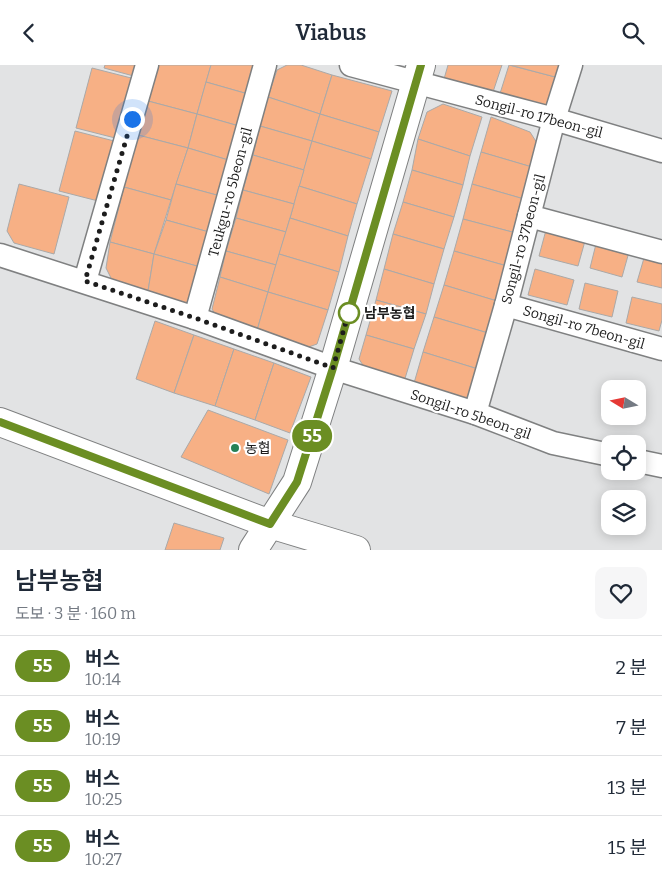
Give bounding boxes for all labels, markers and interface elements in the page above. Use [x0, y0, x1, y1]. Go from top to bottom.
icon: back [15, 19, 43, 47]
text: Viabus [296, 19, 366, 46]
icon: search [619, 19, 647, 47]
street label: Songil-ro 17beon-gil [473, 91, 605, 142]
your location [120, 107, 145, 132]
street label: Teukgu-ro 5beon-gil [205, 126, 256, 259]
street label: Songil-ro 37beon-gil [498, 172, 549, 306]
marker: 남부농협 [338, 302, 360, 324]
street label: Songil-ro 7beon-gil [521, 302, 647, 353]
place label: 남부농협 [364, 305, 416, 322]
north arrow [601, 380, 646, 425]
map controls [601, 380, 646, 535]
street label: Songil-ro 5beon-gil [408, 386, 533, 443]
line badge: 55 [290, 420, 334, 452]
text: 55 [302, 425, 322, 447]
button: locate [601, 435, 646, 480]
place label: 농협 [245, 440, 271, 457]
marker: 농협 [229, 442, 241, 454]
button: layers [601, 490, 646, 535]
text: 남부농협 [15, 567, 103, 595]
button: heart [595, 567, 647, 619]
text: 도보 · 3 분 · 160 m [15, 604, 136, 623]
text: 버스 [85, 647, 120, 670]
text: 55 [33, 655, 52, 677]
text: 2 분 [615, 656, 647, 679]
text: 10:14 [85, 670, 121, 689]
text: 버스 [85, 707, 120, 730]
text: 55 [33, 715, 52, 737]
text: 7 분 [616, 716, 647, 739]
text: 10:19 [85, 730, 121, 749]
text: 버스 [85, 767, 120, 790]
text: 55 [33, 775, 52, 797]
text: 13 분 [607, 776, 647, 799]
text: 10:25 [85, 790, 122, 809]
text: 버스 [85, 827, 120, 850]
text: 55 [33, 835, 52, 857]
text: 15 분 [608, 836, 647, 859]
text: 10:27 [85, 850, 122, 869]

